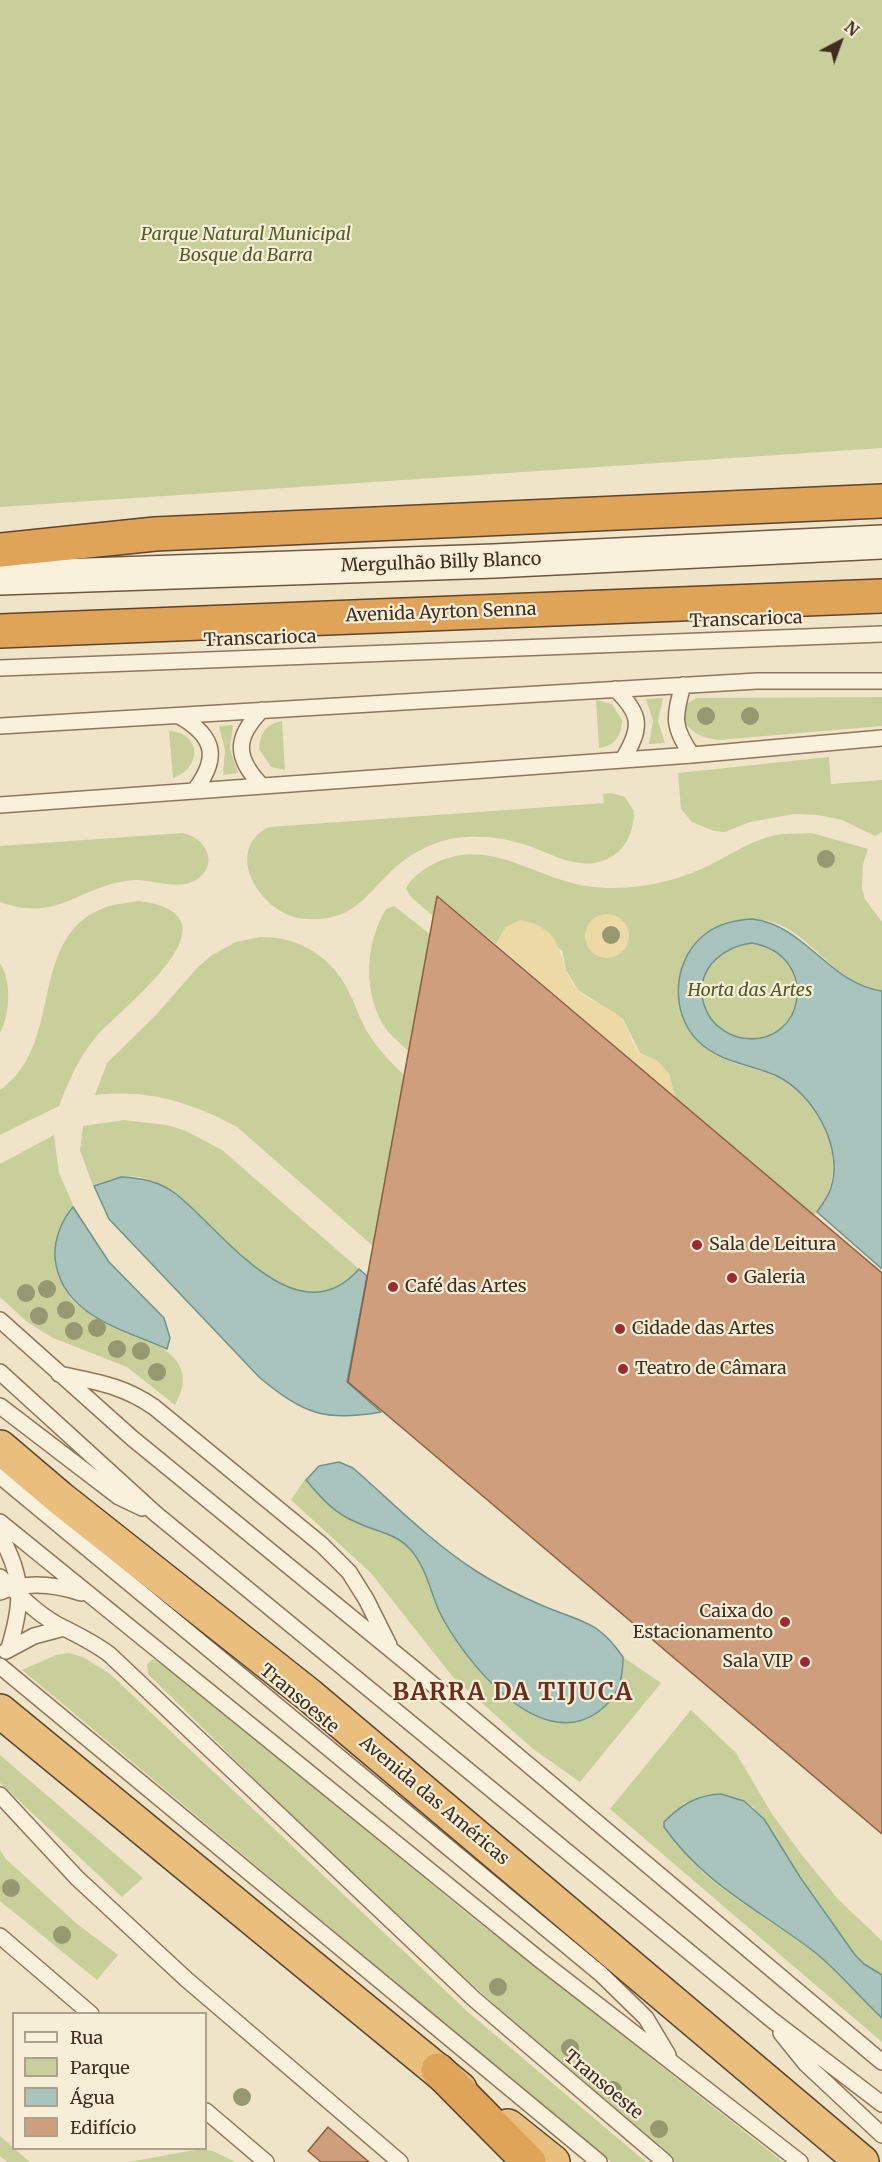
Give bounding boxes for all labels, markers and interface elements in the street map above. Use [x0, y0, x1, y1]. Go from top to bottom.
north arrow [810, 12, 870, 72]
text: N [840, 17, 863, 40]
park label: Parque Natural Municipal Bosque da Barra [141, 224, 351, 266]
street label: Mergulhão Billy Blanco [340, 549, 542, 577]
street label: Avenida Ayrton Senna [345, 599, 537, 627]
street label: Transcarioca [689, 607, 803, 633]
street label: Transcarioca [203, 626, 317, 652]
park label: Horta das Artes [687, 980, 813, 1002]
place label: Sala de Leitura [709, 1234, 836, 1256]
marker: Sala de Leitura [690, 1238, 704, 1252]
place label: Galeria [744, 1267, 805, 1289]
marker: Galeria [725, 1271, 739, 1285]
place label: Café das Artes [405, 1276, 527, 1298]
marker: Café das Artes [386, 1280, 400, 1294]
place label: Cidade das Artes [632, 1318, 774, 1340]
marker: Cidade das Artes [613, 1322, 627, 1336]
place label: Teatro de Câmara [635, 1358, 787, 1380]
marker: Teatro de Câmara [616, 1362, 630, 1376]
place label: Caixa do Estacionamento [633, 1601, 773, 1644]
marker: Caixa do Estacionamento [778, 1615, 792, 1629]
place label: Sala VIP [722, 1651, 793, 1673]
marker: Sala VIP [798, 1655, 812, 1669]
street label: Transoeste [255, 1660, 343, 1738]
district label: BARRA DA TIJUCA [392, 1679, 634, 1707]
street label: Avenida das Américas [355, 1732, 513, 1870]
legend [12, 2012, 207, 2150]
text: Rua [70, 2026, 103, 2049]
street label: Transoeste [559, 2046, 647, 2124]
text: Parque [70, 2056, 130, 2079]
text: Água [70, 2086, 115, 2109]
text: Edifício [70, 2116, 136, 2139]

